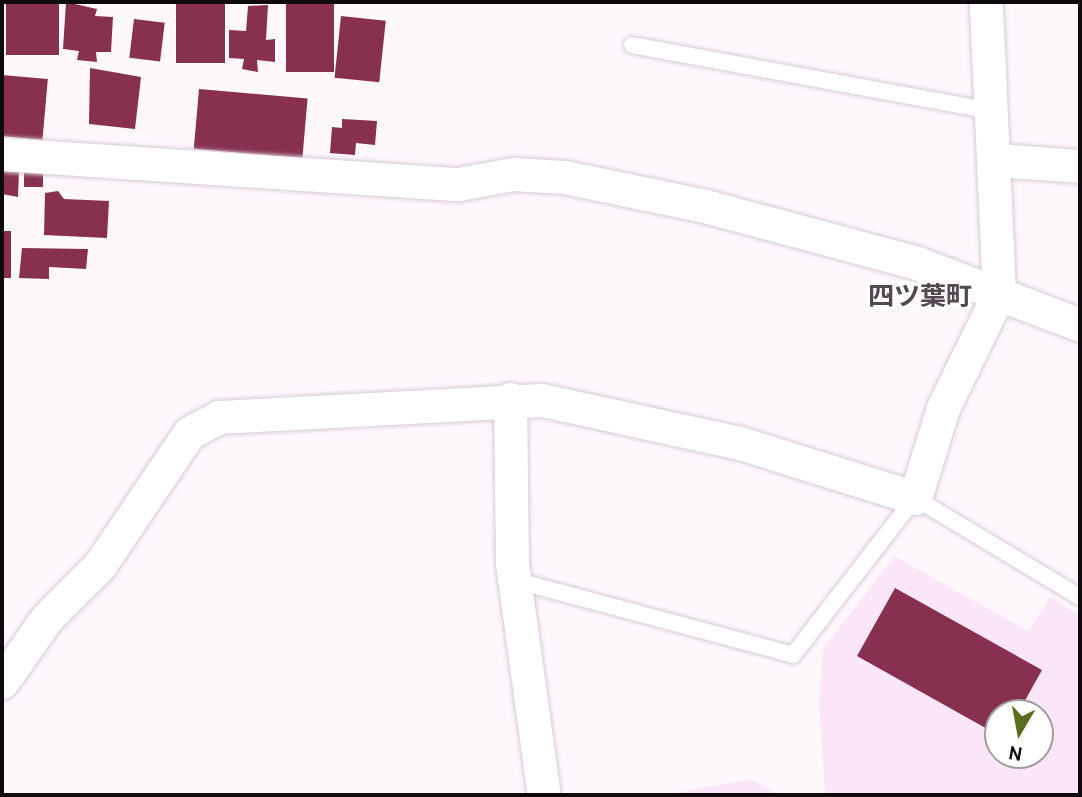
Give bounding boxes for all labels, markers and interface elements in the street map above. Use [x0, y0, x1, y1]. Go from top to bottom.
district label: 四ツ葉町 [868, 281, 972, 313]
north arrow [984, 699, 1054, 769]
text: N [1007, 741, 1024, 766]

